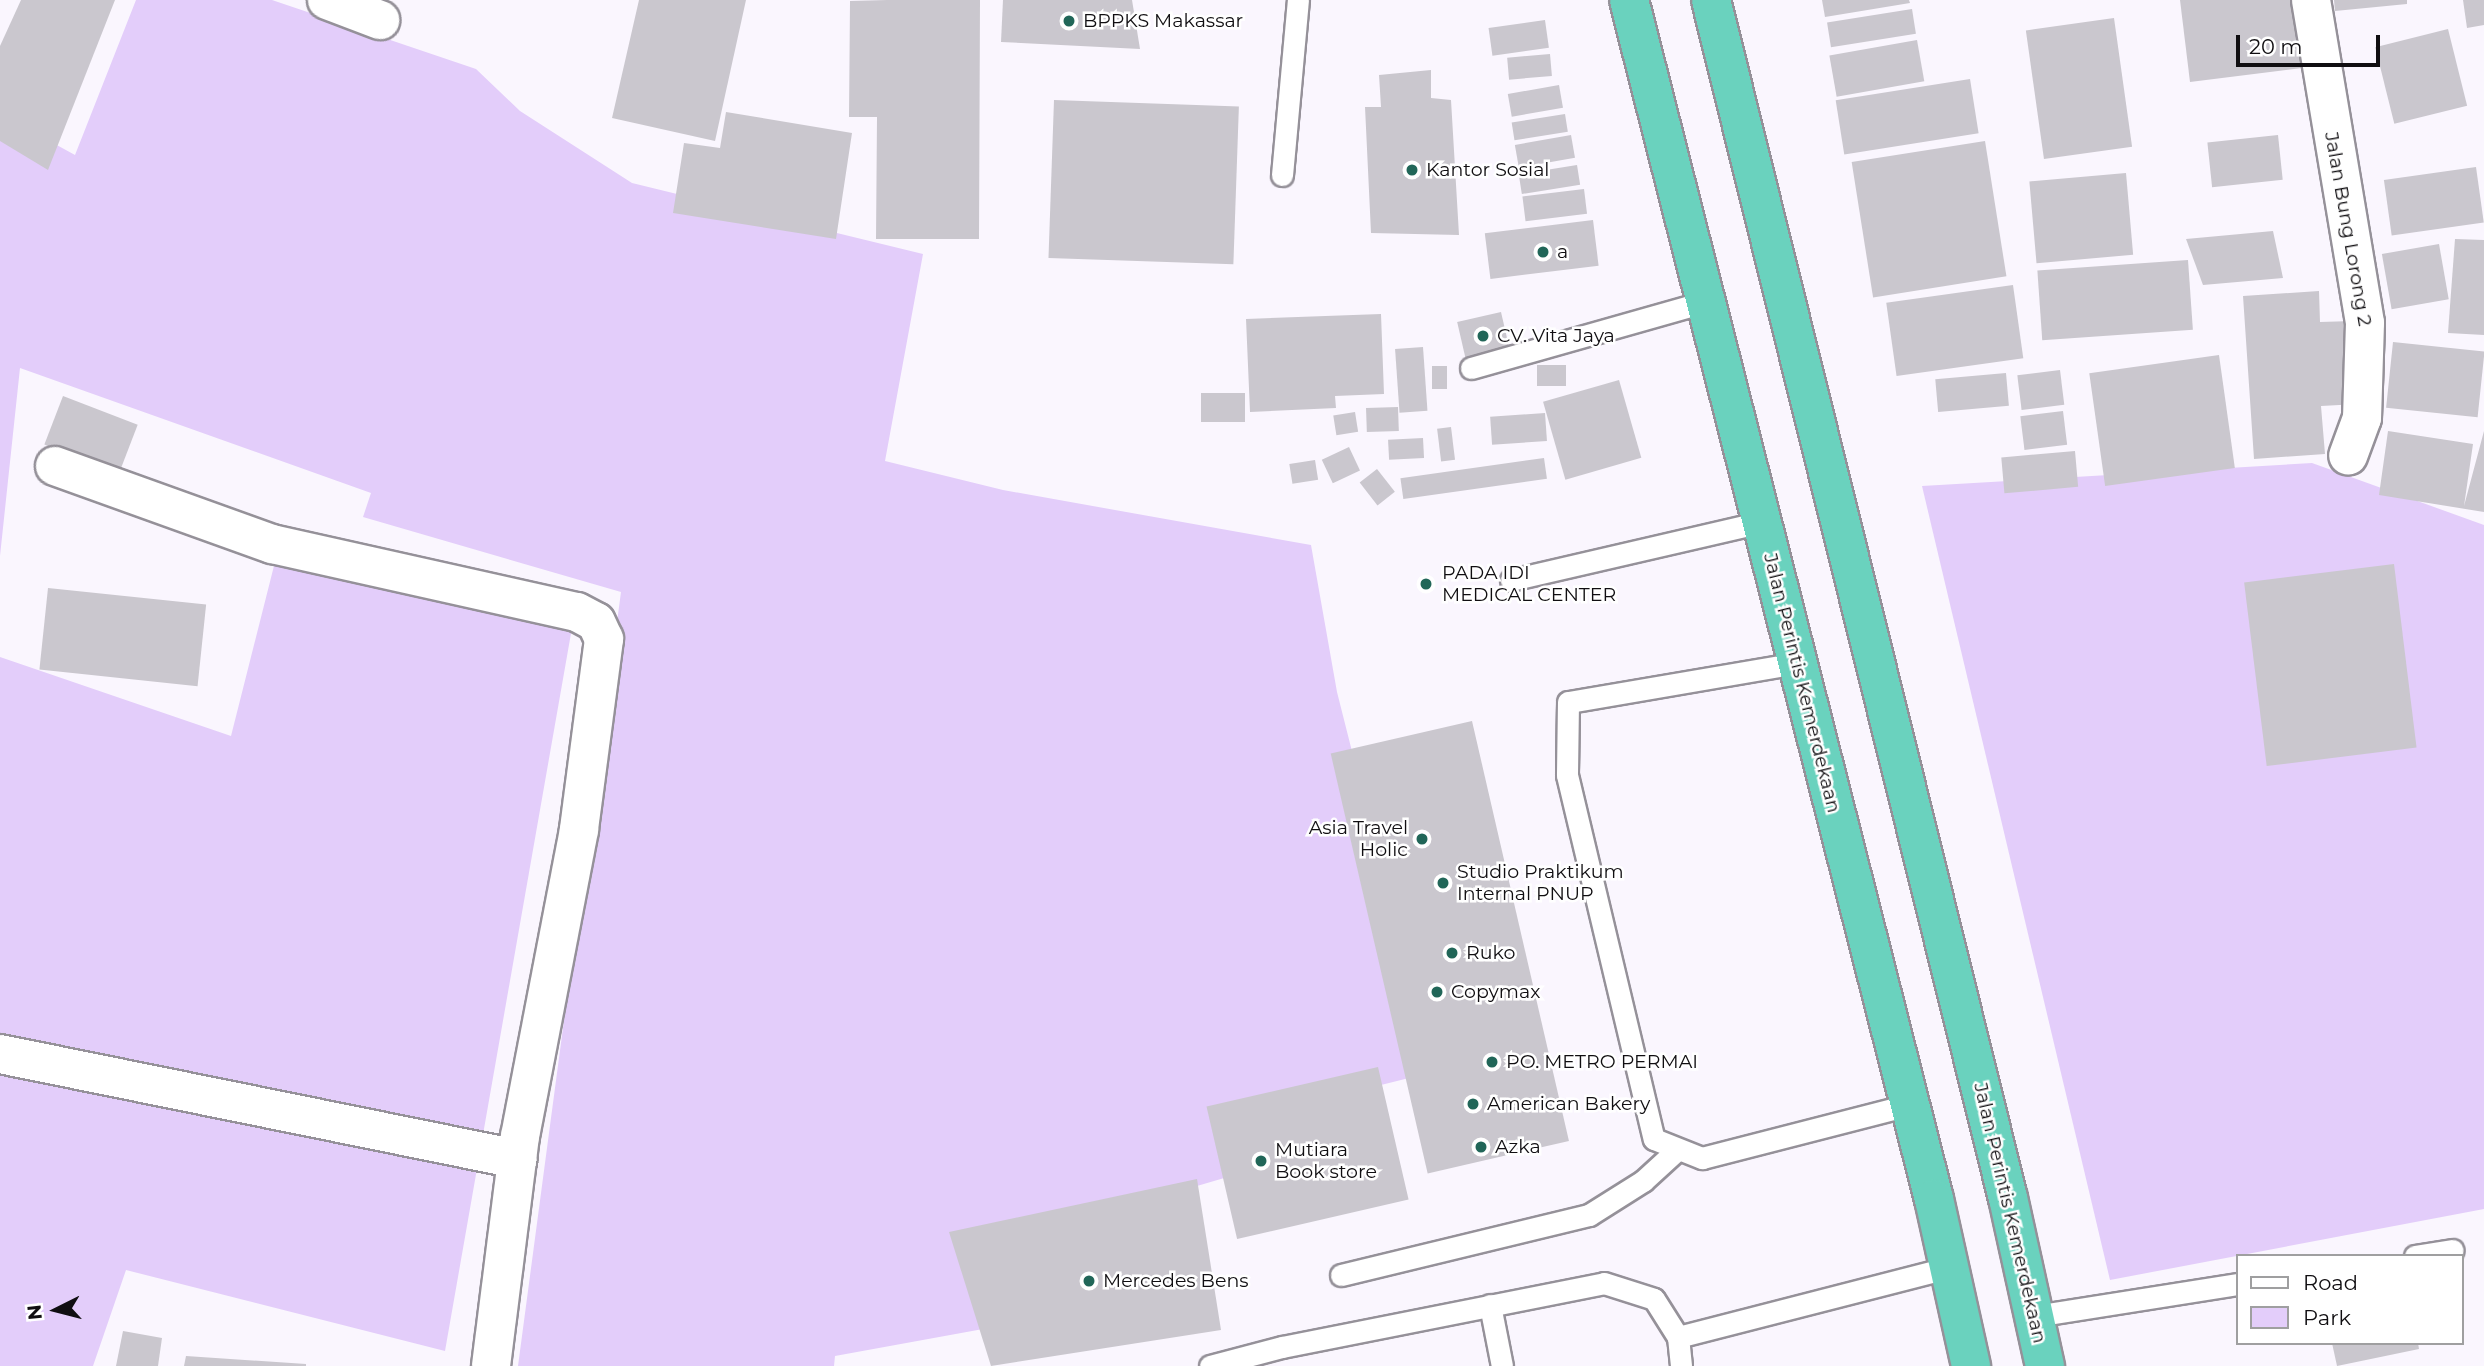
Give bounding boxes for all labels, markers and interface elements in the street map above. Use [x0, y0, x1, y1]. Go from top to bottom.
place label: BPPKS Makassar [1083, 10, 1243, 32]
marker: BPPKS Makassar [1061, 13, 1077, 29]
scale bar [2239, 21, 2382, 65]
text: 20 m [2249, 34, 2303, 59]
street label: Jalan Bung Lorong 2 [2320, 130, 2376, 328]
place label: Kantor Sosial [1426, 159, 1549, 181]
marker: Kantor Sosial [1404, 162, 1420, 178]
place label: a [1557, 241, 1568, 263]
marker: a [1535, 244, 1551, 260]
place label: CV. Vita Jaya [1497, 325, 1615, 347]
marker: CV. Vita Jaya [1475, 328, 1491, 344]
street label: Jalan Perintis Kemerdekaan [1759, 551, 1845, 815]
place label: PADA IDI MEDICAL CENTER [1442, 562, 1616, 606]
marker: PADA IDI MEDICAL CENTER [1416, 574, 1436, 594]
place label: Asia Travel Holic [1309, 817, 1408, 861]
marker: Asia Travel Holic [1414, 831, 1430, 847]
place label: Studio Praktikum Internal PNUP [1457, 861, 1624, 905]
marker: Studio Praktikum Internal PNUP [1435, 875, 1451, 891]
place label: Ruko [1466, 942, 1515, 964]
marker: Ruko [1444, 945, 1460, 961]
place label: Copymax [1451, 981, 1540, 1003]
marker: Copymax [1429, 984, 1445, 1000]
place label: PO. METRO PERMAI [1506, 1051, 1698, 1073]
marker: PO. METRO PERMAI [1484, 1054, 1500, 1070]
street label: Jalan Perintis Kemerdekaan [1969, 1081, 2051, 1345]
place label: American Bakery [1487, 1093, 1650, 1115]
marker: American Bakery [1465, 1096, 1481, 1112]
place label: Azka [1495, 1136, 1541, 1158]
place label: Mutiara Book store [1275, 1139, 1377, 1183]
marker: Azka [1473, 1139, 1489, 1155]
marker: Mutiara Book store [1253, 1153, 1269, 1169]
legend [2236, 1254, 2463, 1345]
place label: Mercedes Bens [1103, 1270, 1249, 1292]
text: Road [2303, 1270, 2358, 1295]
marker: Mercedes Bens [1081, 1273, 1097, 1289]
north arrow [21, 1275, 91, 1345]
text: N [22, 1303, 47, 1321]
text: Park [2303, 1305, 2351, 1330]

